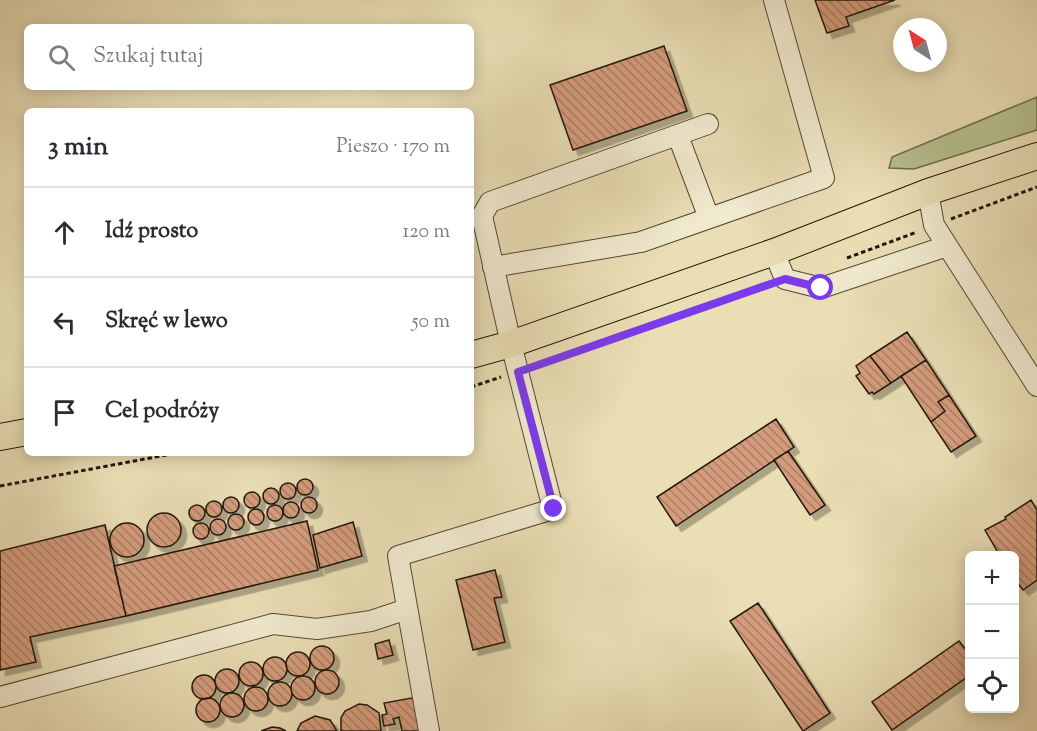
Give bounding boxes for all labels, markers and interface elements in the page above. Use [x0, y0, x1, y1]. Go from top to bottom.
north arrow [893, 18, 947, 72]
search box [24, 24, 474, 90]
icon: search [45, 41, 78, 74]
text: Szukaj tutaj [93, 41, 204, 73]
text: 3 min [48, 129, 108, 166]
text: Pieszo · 170 m [336, 133, 450, 162]
icon: ahead [48, 216, 81, 249]
text: Idź prosto [105, 216, 198, 248]
text: 120 m [402, 218, 450, 247]
route start [807, 274, 833, 300]
icon: left [48, 306, 81, 339]
text: Skręć w lewo [105, 306, 228, 338]
text: 50 m [412, 308, 450, 337]
icon: arrive [48, 396, 81, 429]
text: Cel podróży [105, 396, 219, 428]
route end [540, 495, 566, 521]
map controls [965, 551, 1019, 713]
button: + [965, 551, 1019, 605]
button: − [965, 605, 1019, 659]
button: locate [965, 659, 1019, 713]

